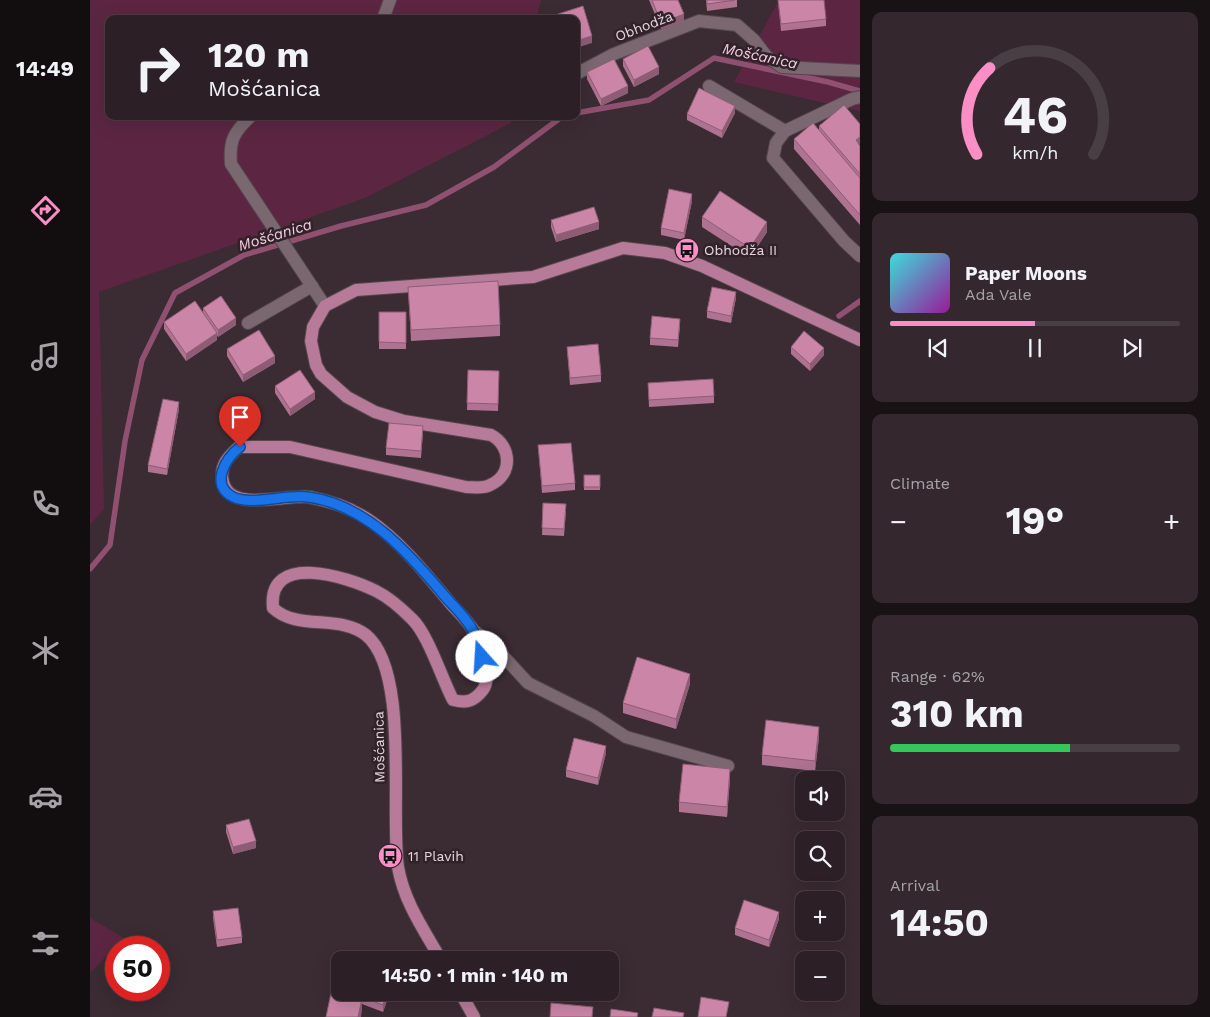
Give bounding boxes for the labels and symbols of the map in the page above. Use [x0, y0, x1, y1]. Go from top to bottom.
street label: Obhodža [613, 8, 675, 44]
water label: Mošćanica [721, 39, 799, 73]
water label: Mošćanica [236, 215, 314, 255]
bus stop icon: Obhodža II [674, 237, 700, 263]
place label: Obhodža II [704, 242, 777, 258]
pin [219, 396, 261, 447]
position arrow [455, 630, 507, 682]
street label: Mošćanica [370, 711, 388, 783]
bus stop icon: 11 Plavih [377, 843, 403, 869]
place label: 11 Plavih [408, 848, 464, 864]
speed limit sign: 50 [105, 936, 170, 1001]

